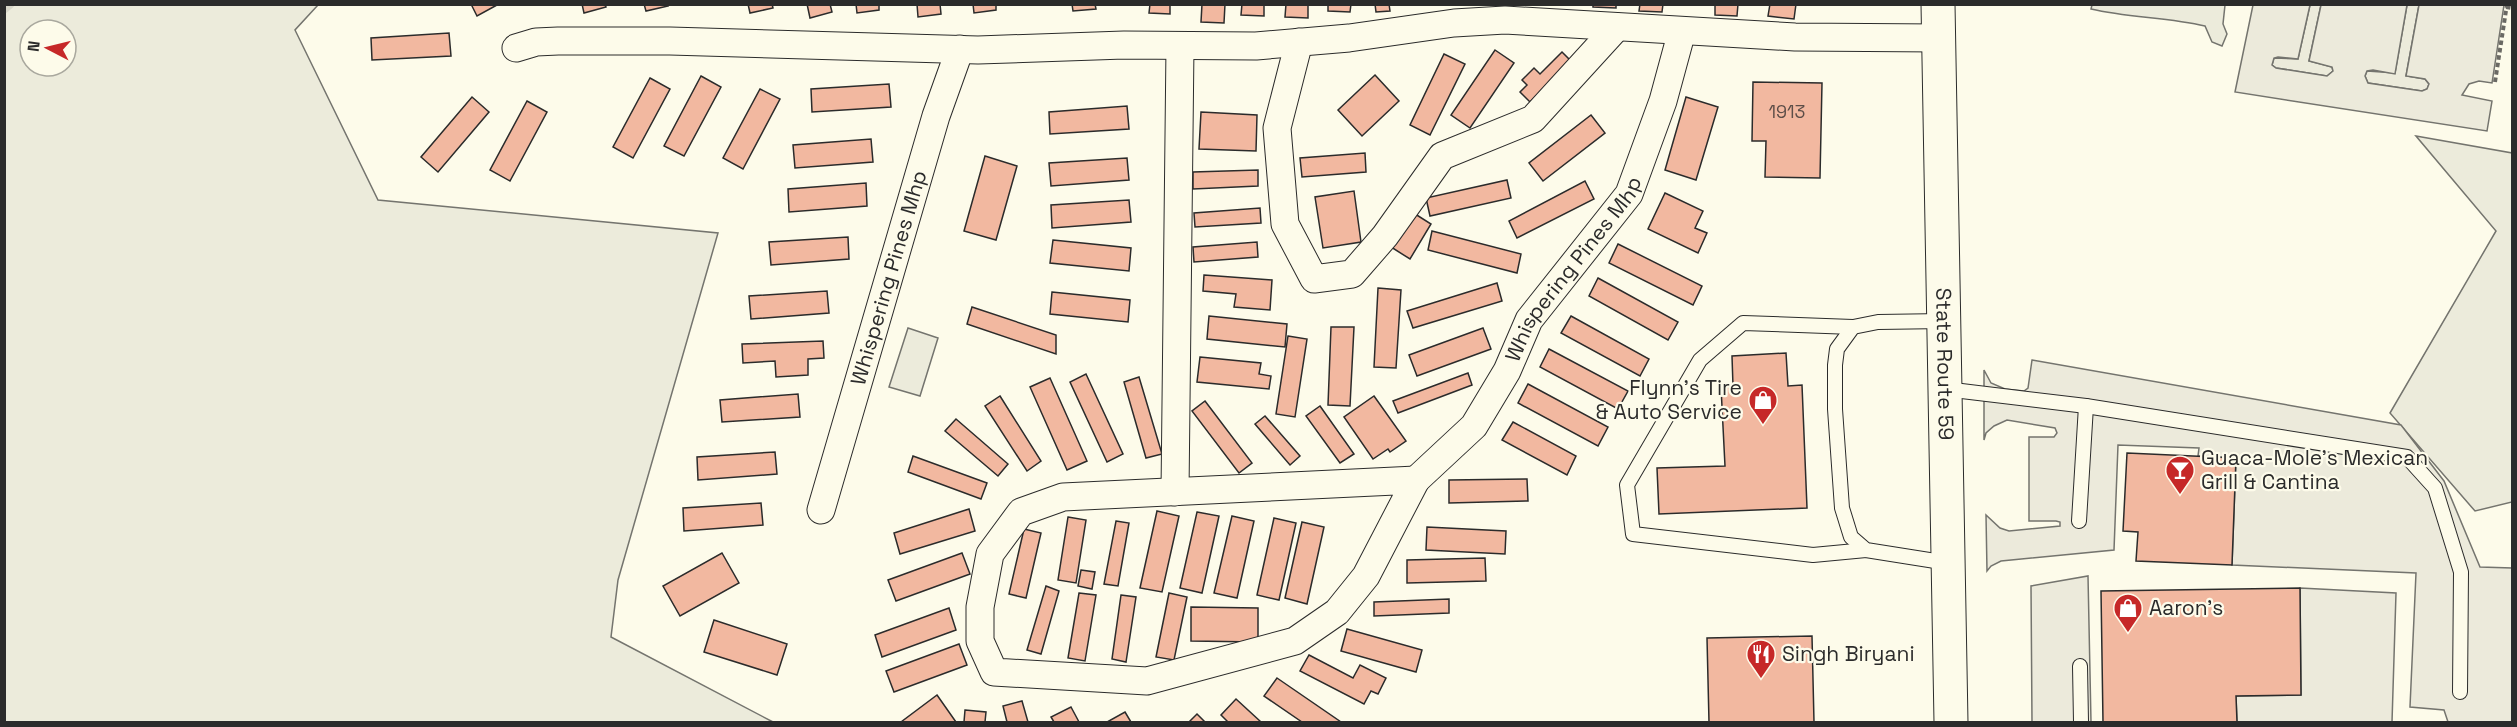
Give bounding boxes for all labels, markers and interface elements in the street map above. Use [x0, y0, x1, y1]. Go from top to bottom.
north arrow [18, 18, 78, 78]
text: N [23, 40, 45, 53]
house number: 1913 [1769, 100, 1805, 123]
street label: Whispering Pines Mhp [844, 167, 932, 388]
street label: Whispering Pines Mhp [1499, 173, 1647, 366]
street label: State Route 59 [1930, 287, 1960, 441]
place label: Flynn's Tire & Auto Service [1596, 374, 1742, 425]
shop icon: Flynn's Tire & Auto Service [1747, 384, 1779, 426]
place label: Guaca-Mole's Mexican Grill & Cantina [2201, 444, 2428, 495]
bar icon: Guaca-Mole's Mexican Grill & Cantina [2164, 454, 2196, 496]
shop icon: Aaron's [2112, 592, 2144, 634]
place label: Aaron's [2149, 594, 2223, 621]
restaurant icon: Singh Biryani [1745, 638, 1777, 680]
place label: Singh Biryani [1782, 640, 1915, 667]

